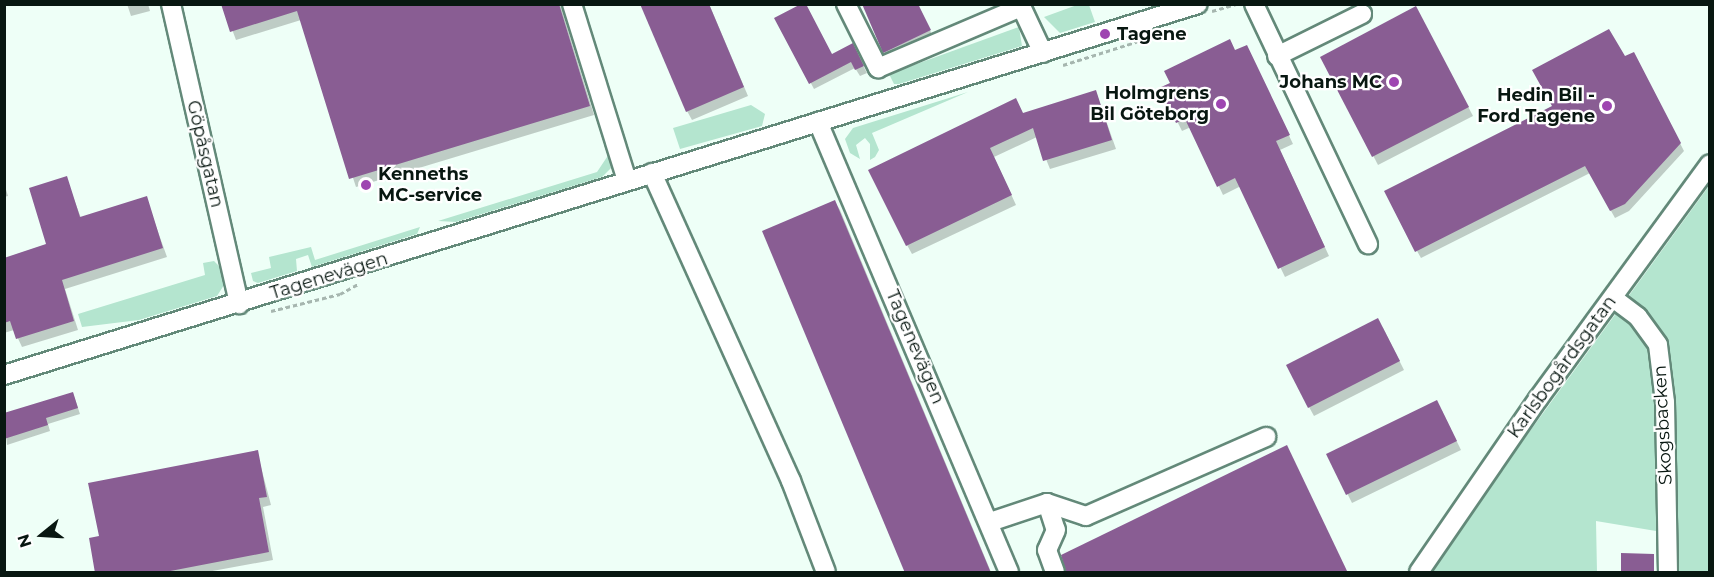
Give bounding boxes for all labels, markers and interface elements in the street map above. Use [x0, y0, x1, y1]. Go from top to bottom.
place label: Tagene [1117, 23, 1187, 45]
marker: Tagene [1098, 27, 1112, 41]
place label: Johans MC [1280, 71, 1382, 93]
marker: Johans MC [1387, 75, 1401, 89]
place label: Holmgrens Bil Göteborg [1090, 83, 1209, 125]
place label: Hedin Bil - Ford Tagene [1477, 85, 1595, 128]
marker: Holmgrens Bil Göteborg [1214, 97, 1228, 111]
street label: Göpåsgatan [182, 98, 228, 210]
marker: Hedin Bil - Ford Tagene [1600, 99, 1614, 113]
place label: Kenneths MC-service [378, 164, 482, 207]
marker: Kenneths MC-service [359, 178, 373, 192]
street label: Tagenevägen [268, 248, 390, 304]
street label: Tagenevägen [881, 287, 949, 407]
street label: Karlsbogårdsgatan [1503, 291, 1621, 443]
street label: Skogsbacken [1649, 364, 1677, 486]
north arrow [12, 505, 72, 565]
text: N [13, 532, 35, 550]

